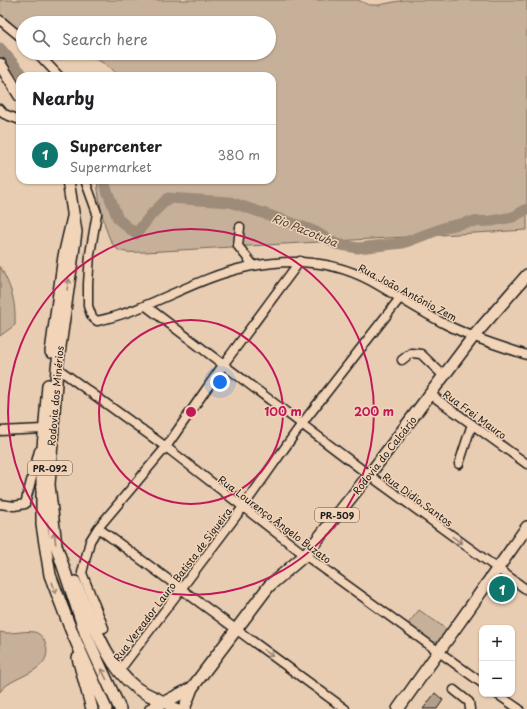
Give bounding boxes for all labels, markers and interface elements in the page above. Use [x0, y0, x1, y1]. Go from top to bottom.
search box [16, 16, 276, 60]
icon: search [30, 27, 52, 49]
text: Search here [62, 27, 148, 50]
text: Nearby [32, 85, 94, 111]
text: Supercenter [70, 134, 162, 157]
text: 1 [42, 145, 48, 164]
text: 380 m [217, 145, 260, 164]
text: Supermarket [70, 157, 152, 176]
water label: Rio Pacotuba [270, 209, 341, 251]
street label: Rua João Antônio Zem [356, 260, 460, 324]
one-way arrow [65, 278, 72, 291]
street label: Rodovia dos Minérios [43, 345, 67, 447]
your location [210, 372, 230, 392]
street label: Rua Frei Mauro [440, 386, 510, 442]
text: 100 m [264, 402, 302, 420]
text: 200 m [354, 402, 394, 420]
centre of rings [184, 405, 198, 419]
street label: Rodovia do Calcário [349, 412, 420, 497]
road number: PR-092 [28, 461, 72, 475]
street label: Rua Didio Santos [380, 468, 456, 530]
street label: Rua Lourenço Ângelo Buzato [215, 472, 335, 567]
street label: Rua Vereador Lauro Batista de Siqueira [109, 504, 235, 664]
road number: PR-509 [315, 508, 359, 522]
one-way arrow [51, 532, 59, 545]
one-way arrow [452, 535, 463, 544]
pin: 1 [489, 574, 515, 604]
one-way arrow [51, 581, 58, 594]
map controls [479, 625, 515, 697]
button: + [479, 625, 515, 661]
one-way arrow [262, 649, 273, 657]
button: − [479, 661, 515, 697]
one-way arrow [100, 668, 107, 680]

